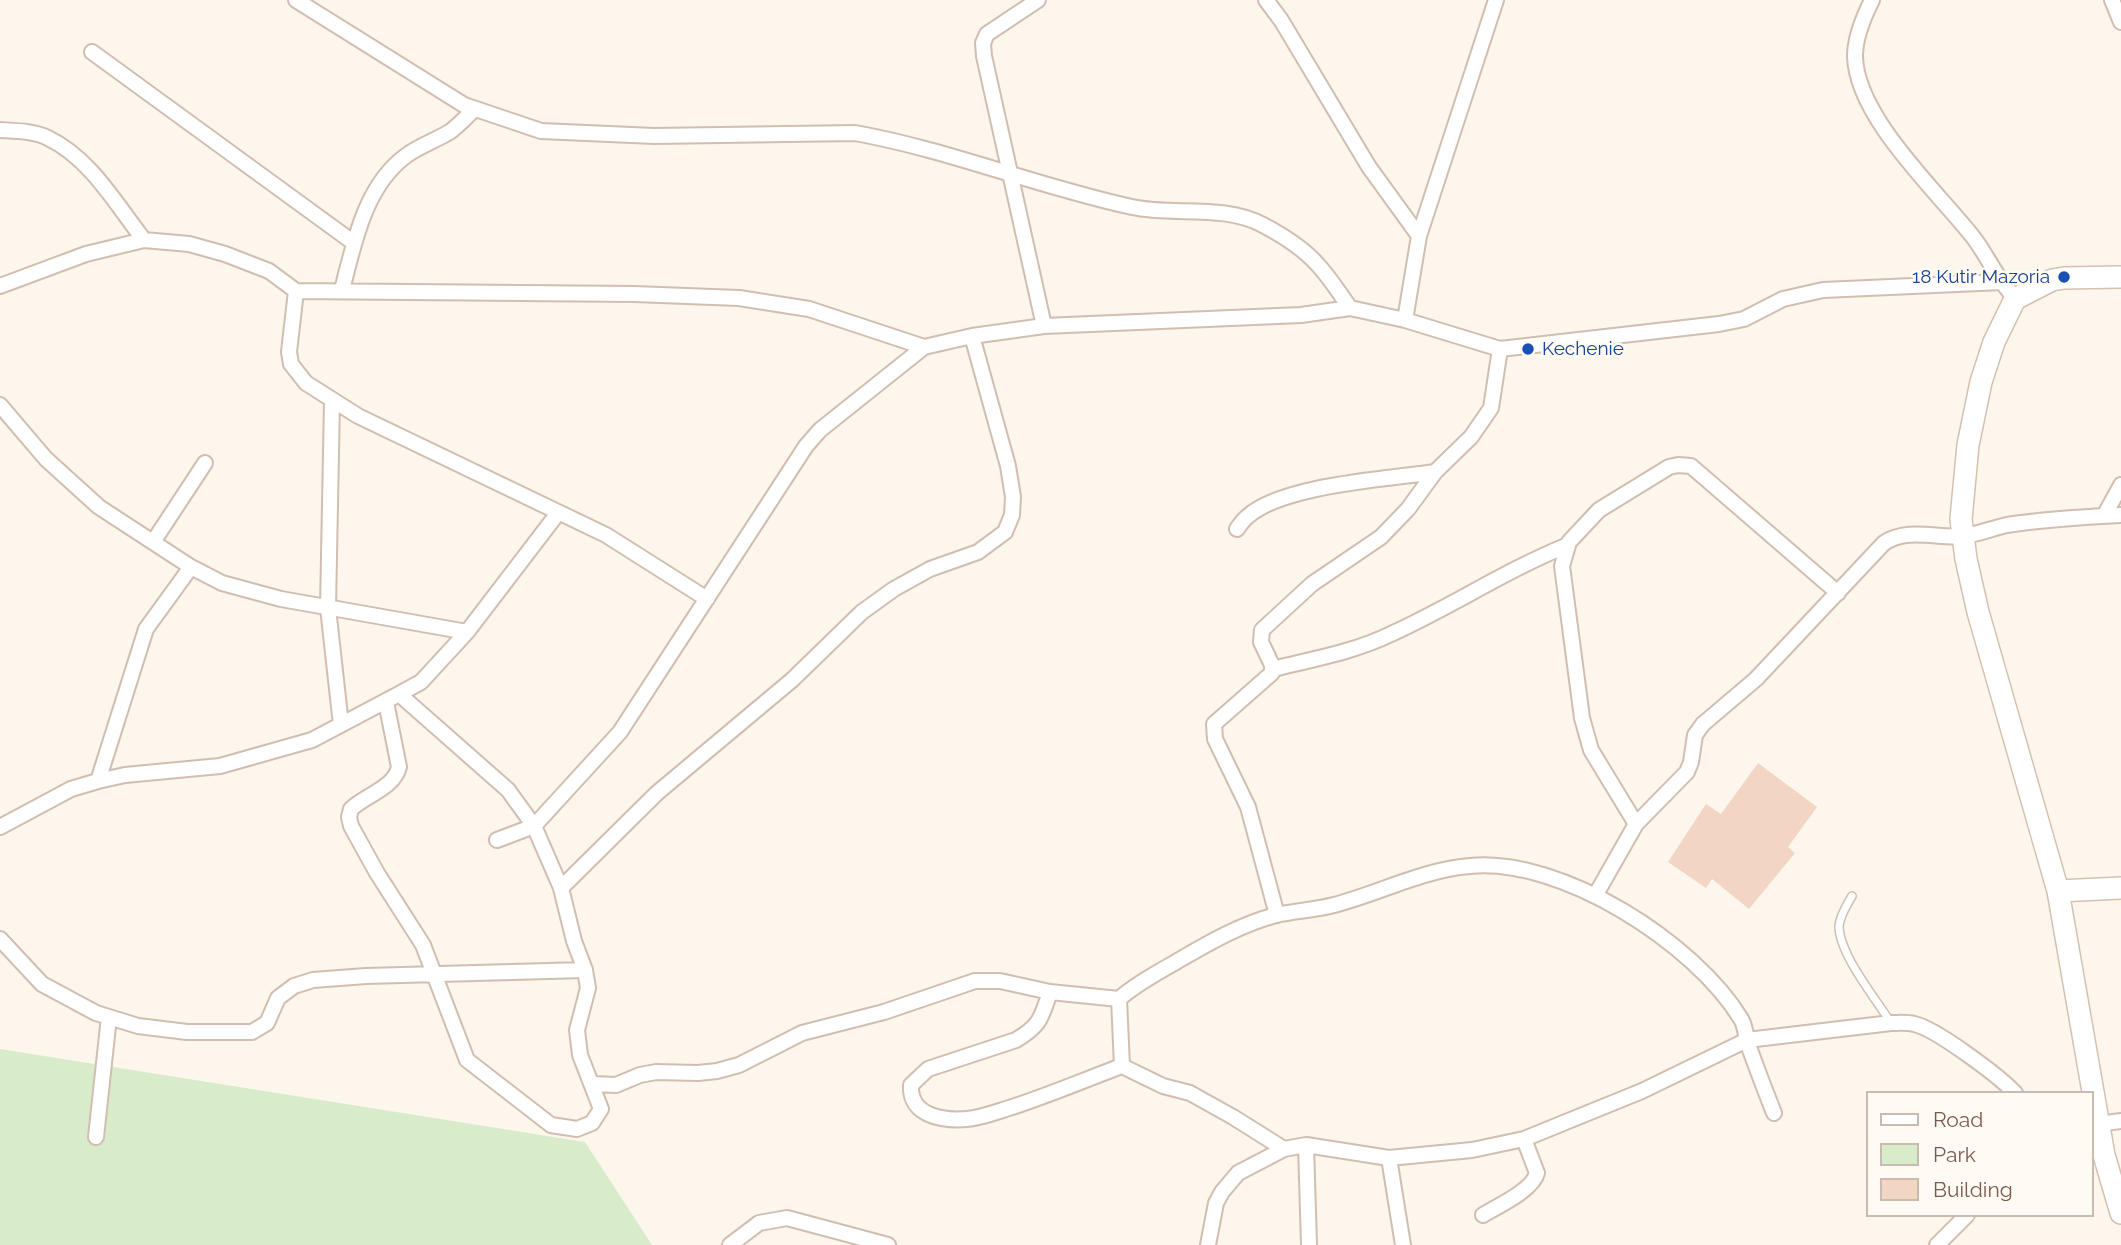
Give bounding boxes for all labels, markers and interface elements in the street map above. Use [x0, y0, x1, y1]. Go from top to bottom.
place label: 18 Kutir Mazoria [1912, 266, 2050, 288]
marker: 18 Kutir Mazoria [2056, 269, 2072, 285]
place label: Kechenie [1542, 338, 1624, 360]
marker: Kechenie [1520, 341, 1536, 357]
legend [1866, 1091, 2093, 1217]
text: Road [1933, 1107, 1983, 1132]
text: Park [1933, 1142, 1976, 1167]
text: Building [1933, 1177, 2013, 1202]

